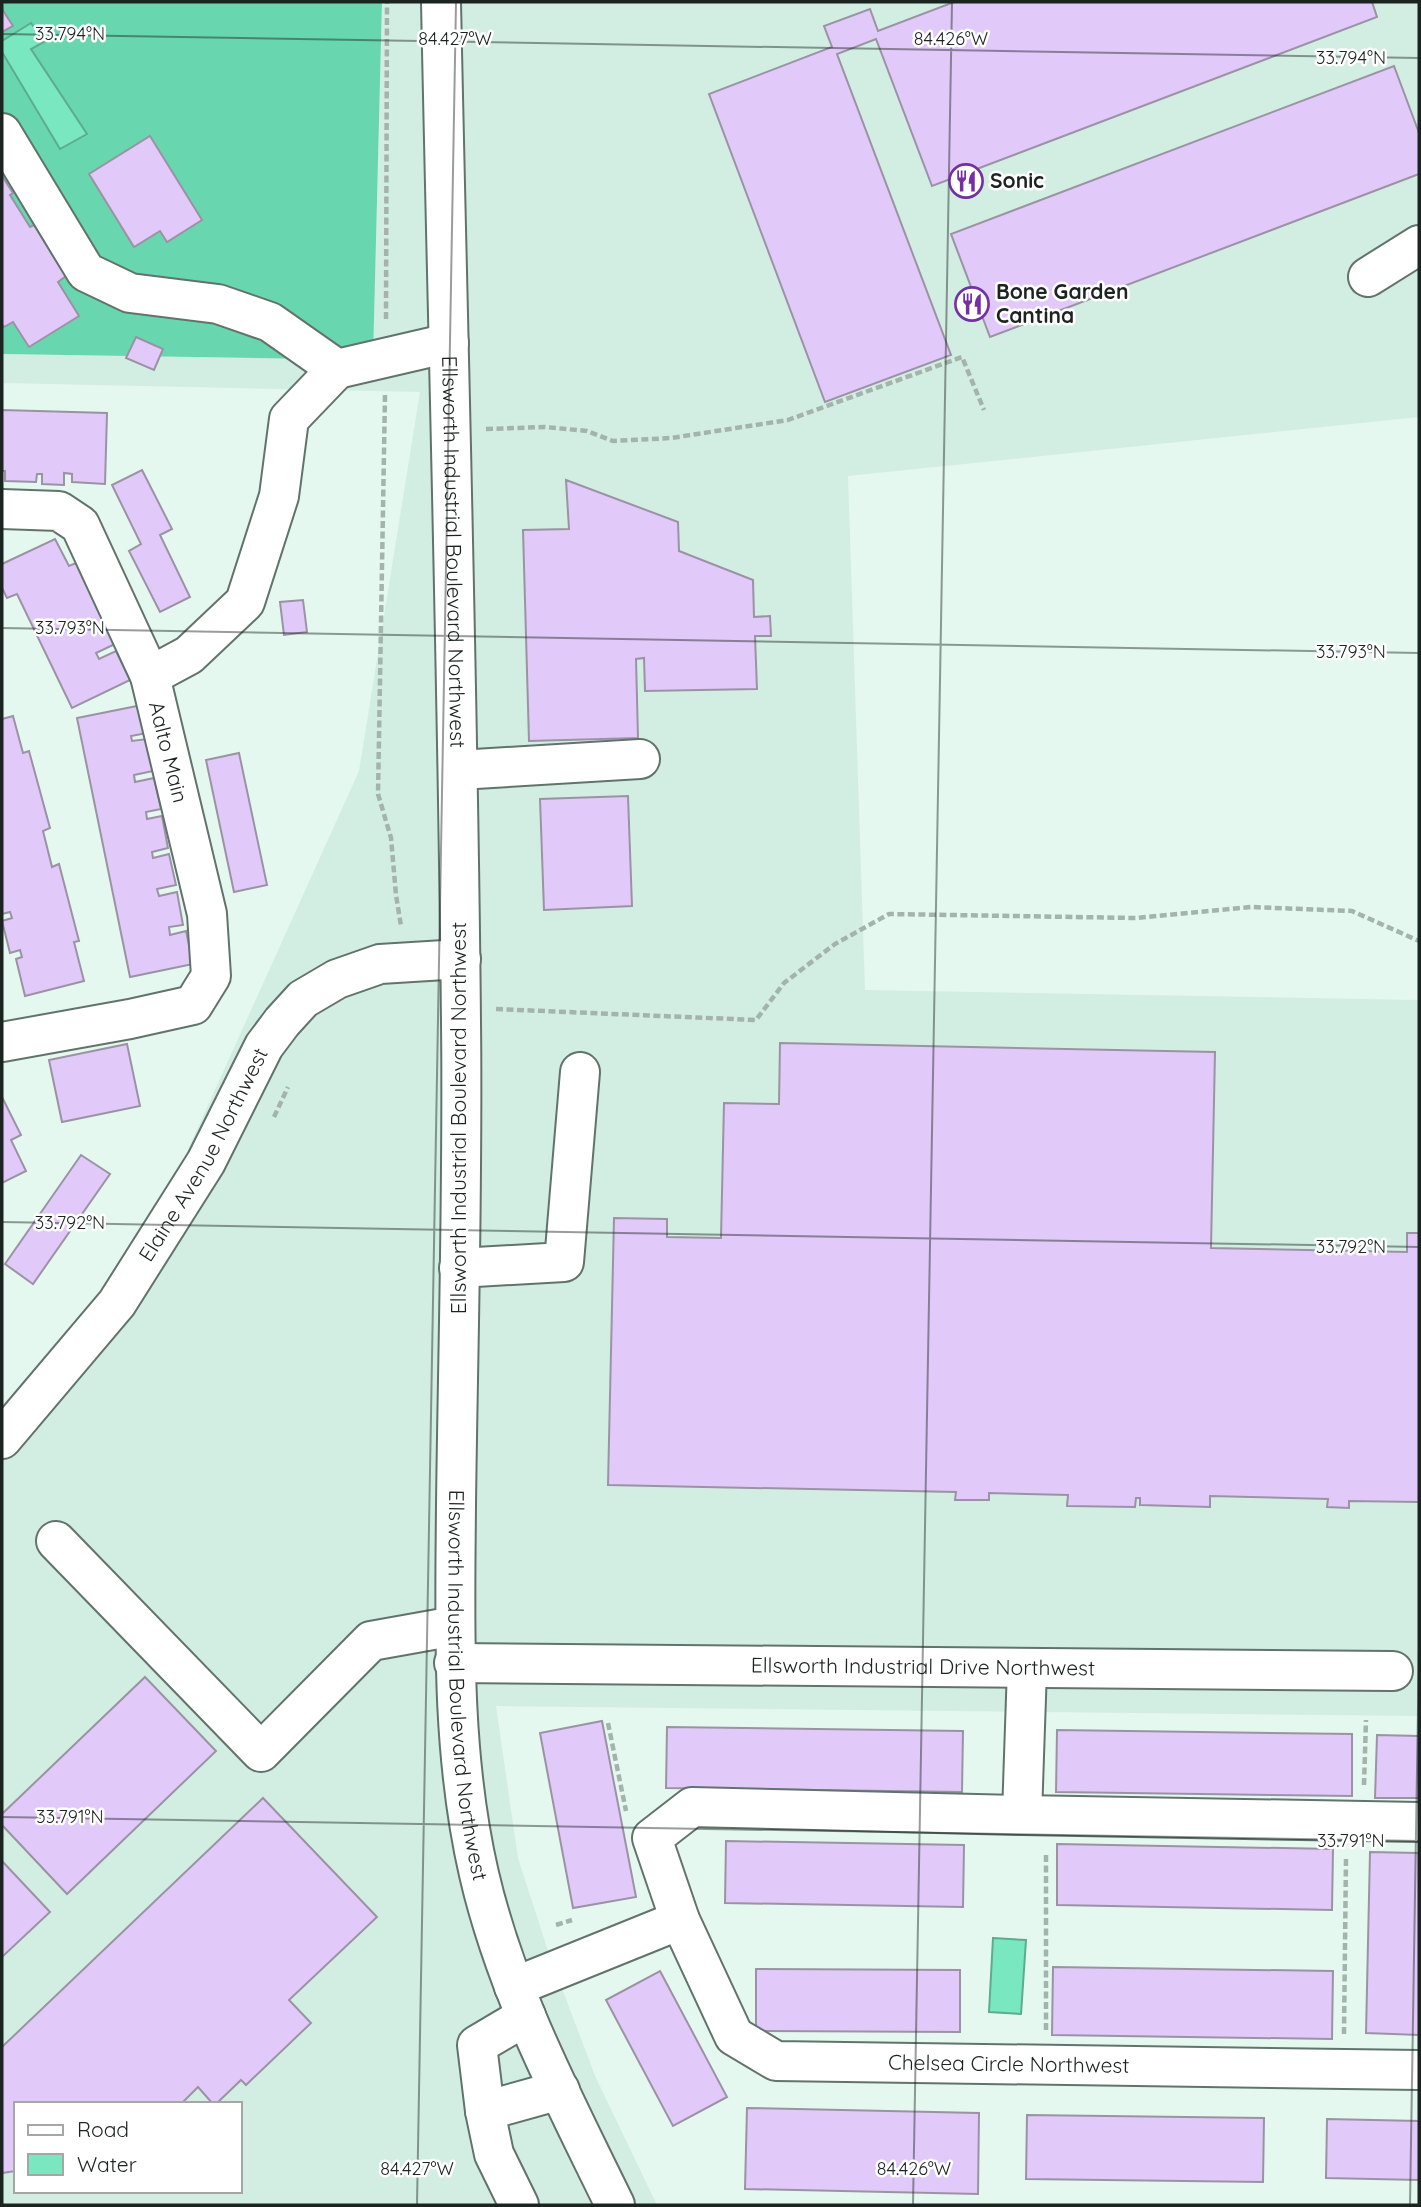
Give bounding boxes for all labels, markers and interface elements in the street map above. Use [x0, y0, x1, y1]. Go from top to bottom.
text: 33.794°N [35, 22, 105, 45]
text: 84.427°W [418, 27, 492, 50]
text: 84.426°W [914, 27, 988, 50]
text: 33.794°N [1316, 46, 1386, 69]
restaurant icon: Sonic [947, 162, 985, 200]
place label: Sonic [990, 167, 1044, 193]
place label: Bone Garden Cantina [996, 278, 1128, 328]
restaurant icon: Bone Garden Cantina [953, 285, 991, 323]
street label: Ellsworth Industrial Boulevard Northwest [437, 355, 471, 748]
text: 33.793°N [35, 616, 105, 639]
text: 33.793°N [1316, 640, 1386, 663]
street label: Aalto Main [144, 698, 194, 805]
street label: Ellsworth Industrial Boulevard Northwest [445, 922, 471, 1314]
street label: Elaine Avenue Northwest [133, 1043, 273, 1266]
text: 33.792°N [35, 1211, 105, 1234]
text: 33.792°N [1316, 1235, 1386, 1258]
street label: Ellsworth Industrial Boulevard Northwest [443, 1489, 494, 1883]
street label: Ellsworth Industrial Drive Northwest [751, 1652, 1095, 1680]
text: 33.791°N [36, 1805, 104, 1828]
text: 33.791°N [1317, 1829, 1385, 1852]
street label: Chelsea Circle Northwest [888, 2049, 1130, 2078]
legend [14, 2102, 242, 2193]
text: Road [77, 2116, 129, 2142]
text: Water [77, 2151, 137, 2177]
text: 84.427°W [380, 2157, 454, 2180]
text: 84.426°W [877, 2157, 951, 2180]

